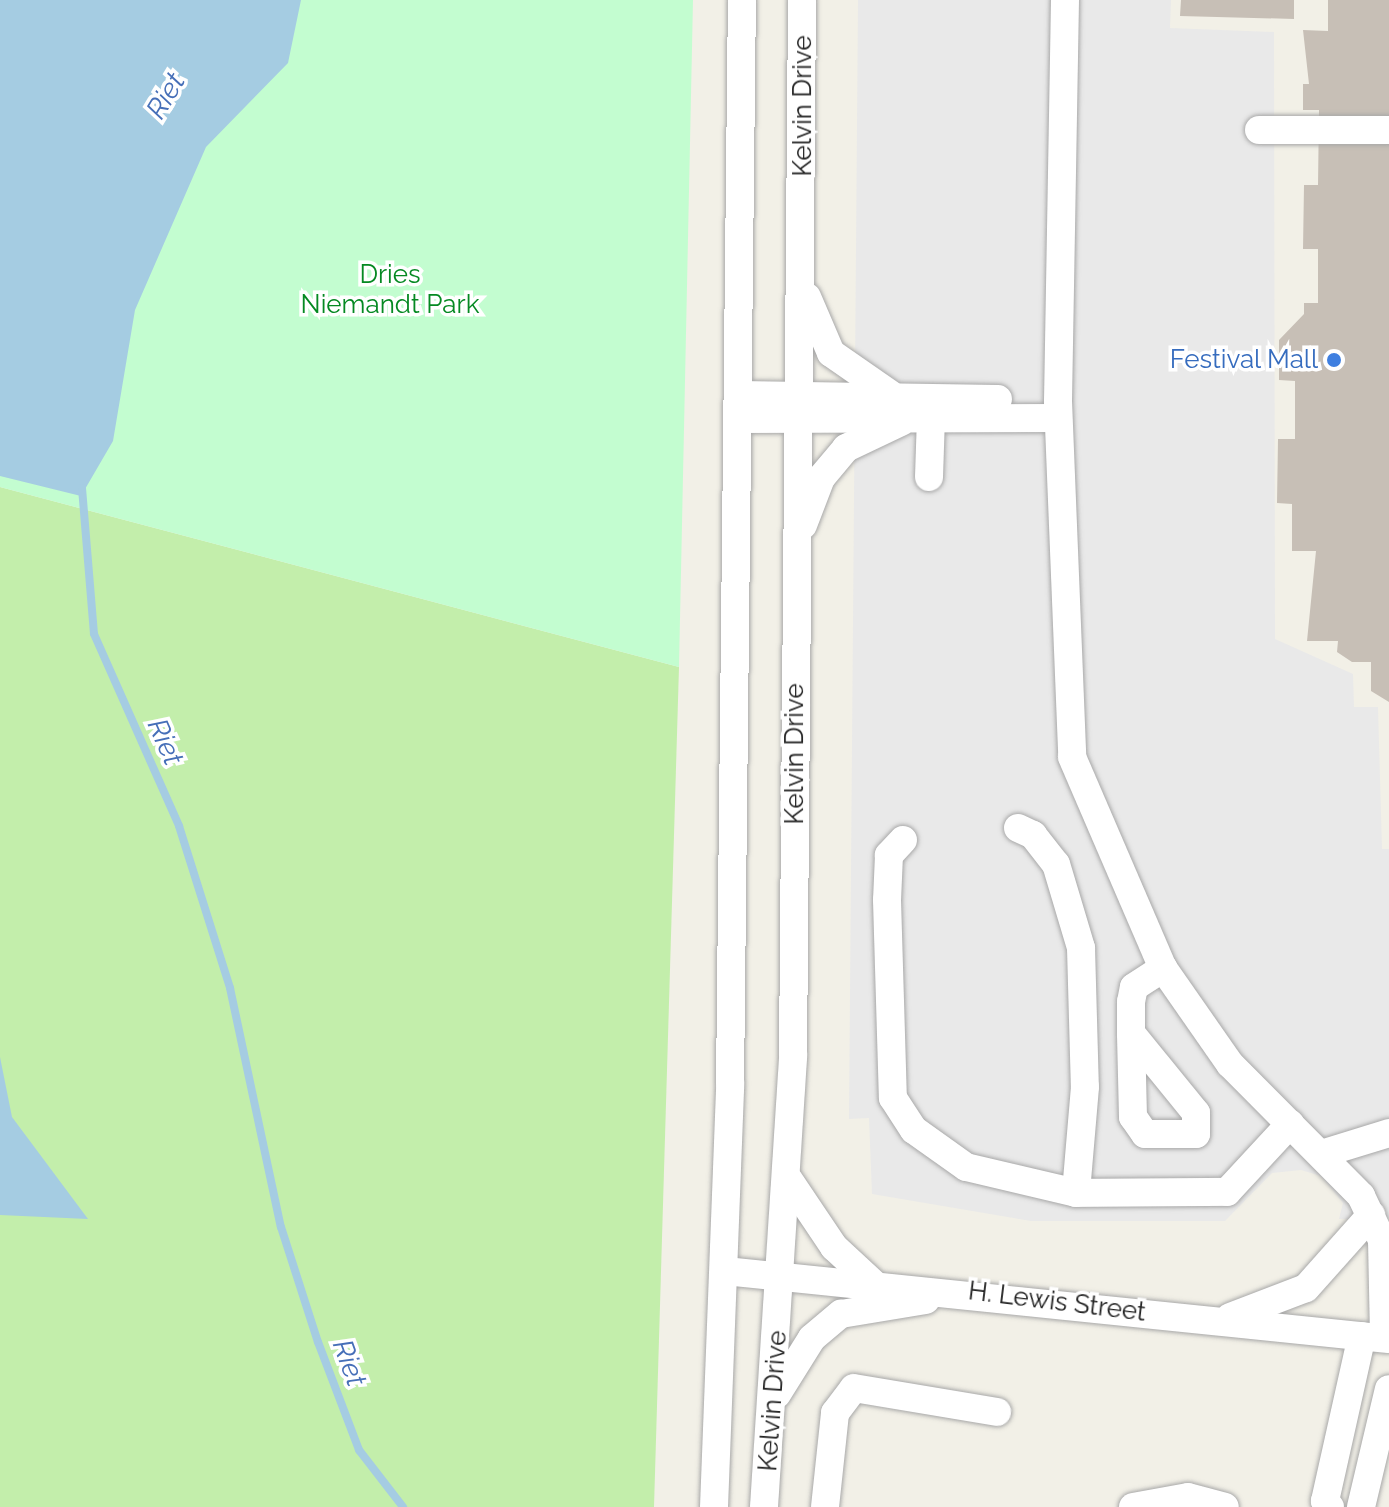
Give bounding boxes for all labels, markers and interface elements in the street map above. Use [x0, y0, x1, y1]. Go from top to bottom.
street label: Kelvin Drive [787, 35, 819, 177]
water label: Riet [139, 67, 193, 125]
park label: Dries Niemandt Park [301, 259, 479, 320]
place label: Festival Mall [1169, 344, 1318, 376]
marker: Festival Mall [1325, 351, 1343, 369]
street label: Kelvin Drive [779, 683, 811, 825]
water label: Riet [140, 714, 190, 770]
street label: H. Lewis Street [966, 1276, 1148, 1328]
street label: Kelvin Drive [753, 1330, 793, 1472]
water label: Riet [325, 1335, 373, 1391]

